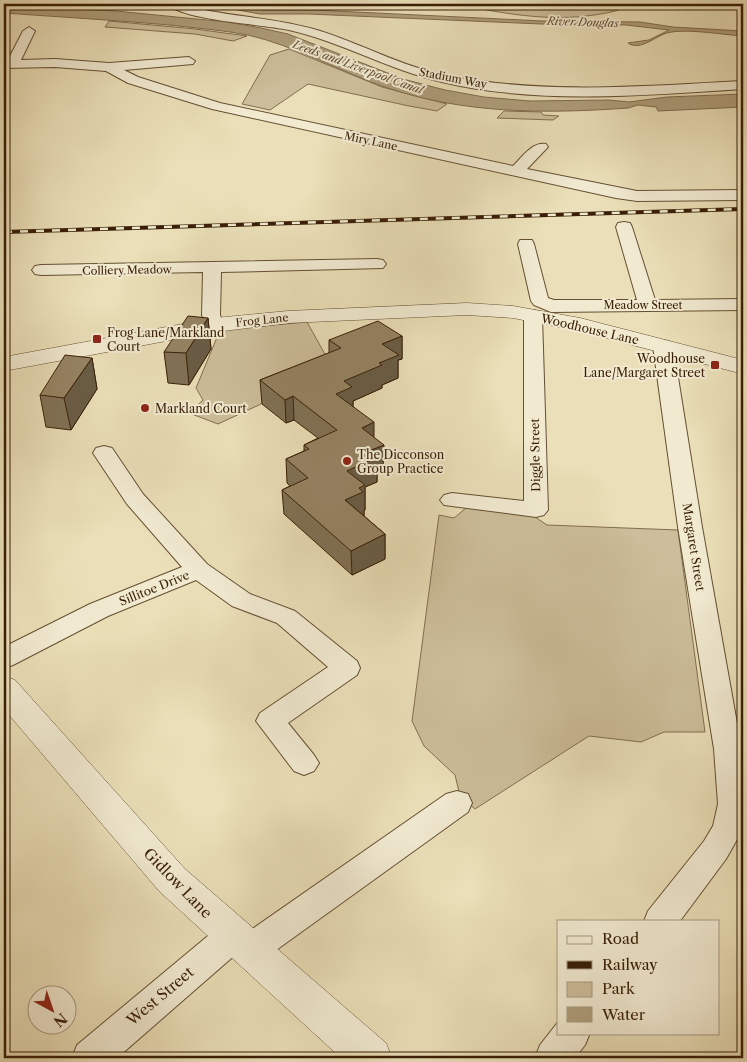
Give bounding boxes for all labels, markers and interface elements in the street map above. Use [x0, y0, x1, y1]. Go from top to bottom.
water label: River Douglas [546, 14, 619, 30]
water label: Leeds and Liverpool Canal [290, 37, 426, 98]
street label: Stadium Way [418, 65, 489, 92]
street label: Miry Lane [343, 129, 399, 153]
street label: Colliery Meadow [82, 262, 173, 278]
street label: Meadow Street [604, 298, 683, 312]
street label: Frog Lane [235, 310, 289, 330]
street label: Woodhouse Lane [539, 310, 641, 348]
place label: Frog Lane/Markland Court [107, 325, 225, 354]
marker: Frog Lane/Markland Court [91, 333, 103, 345]
place label: Woodhouse Lane/Margaret Street [583, 351, 706, 380]
marker: Woodhouse Lane/Margaret Street [709, 359, 721, 371]
place label: Markland Court [155, 401, 247, 416]
marker: Markland Court [139, 402, 151, 414]
street label: Diggle Street [527, 417, 543, 492]
place label: The Dicconson Group Practice [357, 447, 445, 476]
marker: The Dicconson Group Practice [341, 455, 353, 467]
street label: Margaret Street [680, 502, 708, 593]
street label: Sillitoe Drive [117, 567, 192, 609]
street label: Gidlow Lane [140, 844, 216, 922]
legend [557, 920, 720, 1034]
text: Road [602, 929, 639, 948]
text: Railway [602, 955, 658, 974]
street label: West Street [122, 962, 198, 1030]
text: Park [602, 979, 636, 998]
north arrow [28, 984, 78, 1034]
text: Water [601, 1005, 646, 1024]
text: N [50, 1009, 71, 1031]

